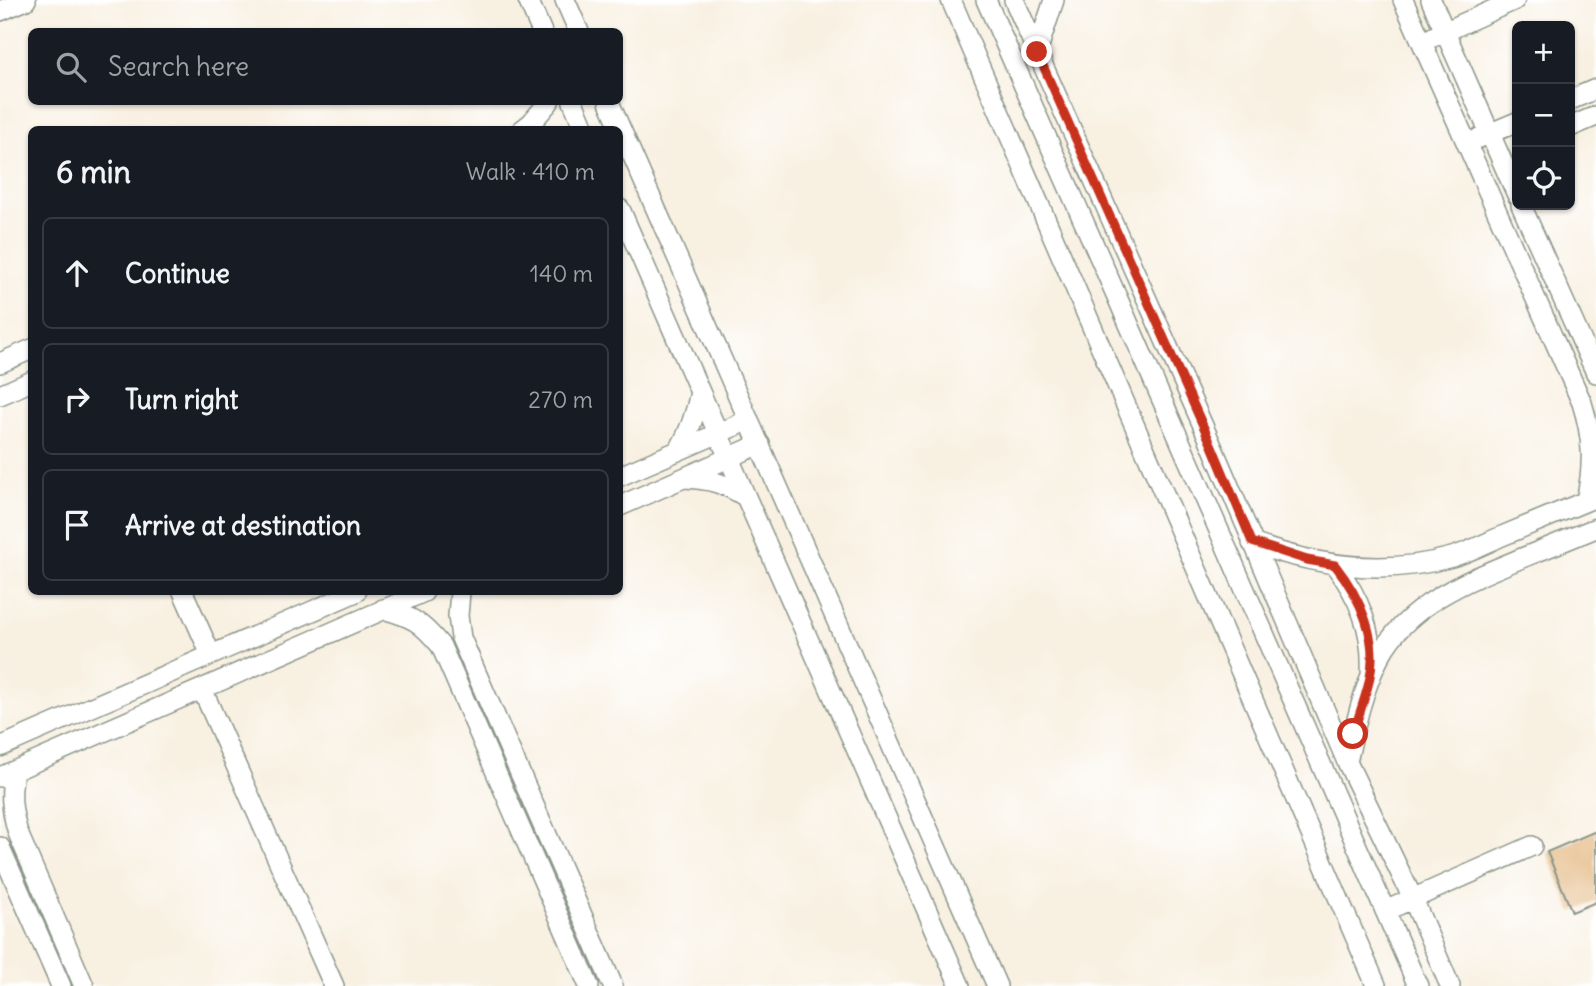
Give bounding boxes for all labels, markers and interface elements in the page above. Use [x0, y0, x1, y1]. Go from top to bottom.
map controls [1512, 21, 1575, 210]
button: + [1512, 21, 1575, 84]
search box [28, 28, 623, 105]
route end [1021, 36, 1052, 67]
icon: search [52, 48, 90, 86]
text: Search here [108, 50, 249, 83]
button: − [1512, 84, 1575, 147]
button: locate [1512, 147, 1575, 210]
text: 6 min [56, 153, 131, 191]
text: Walk · 410 m [466, 157, 595, 186]
icon: ahead [58, 254, 96, 292]
text: Continue [125, 257, 230, 290]
text: 140 m [530, 259, 593, 288]
icon: right [58, 380, 96, 418]
text: Turn right [125, 383, 238, 416]
text: 270 m [528, 385, 593, 414]
icon: arrive [58, 506, 96, 544]
text: Arrive at destination [125, 509, 361, 542]
route start [1337, 718, 1368, 749]

